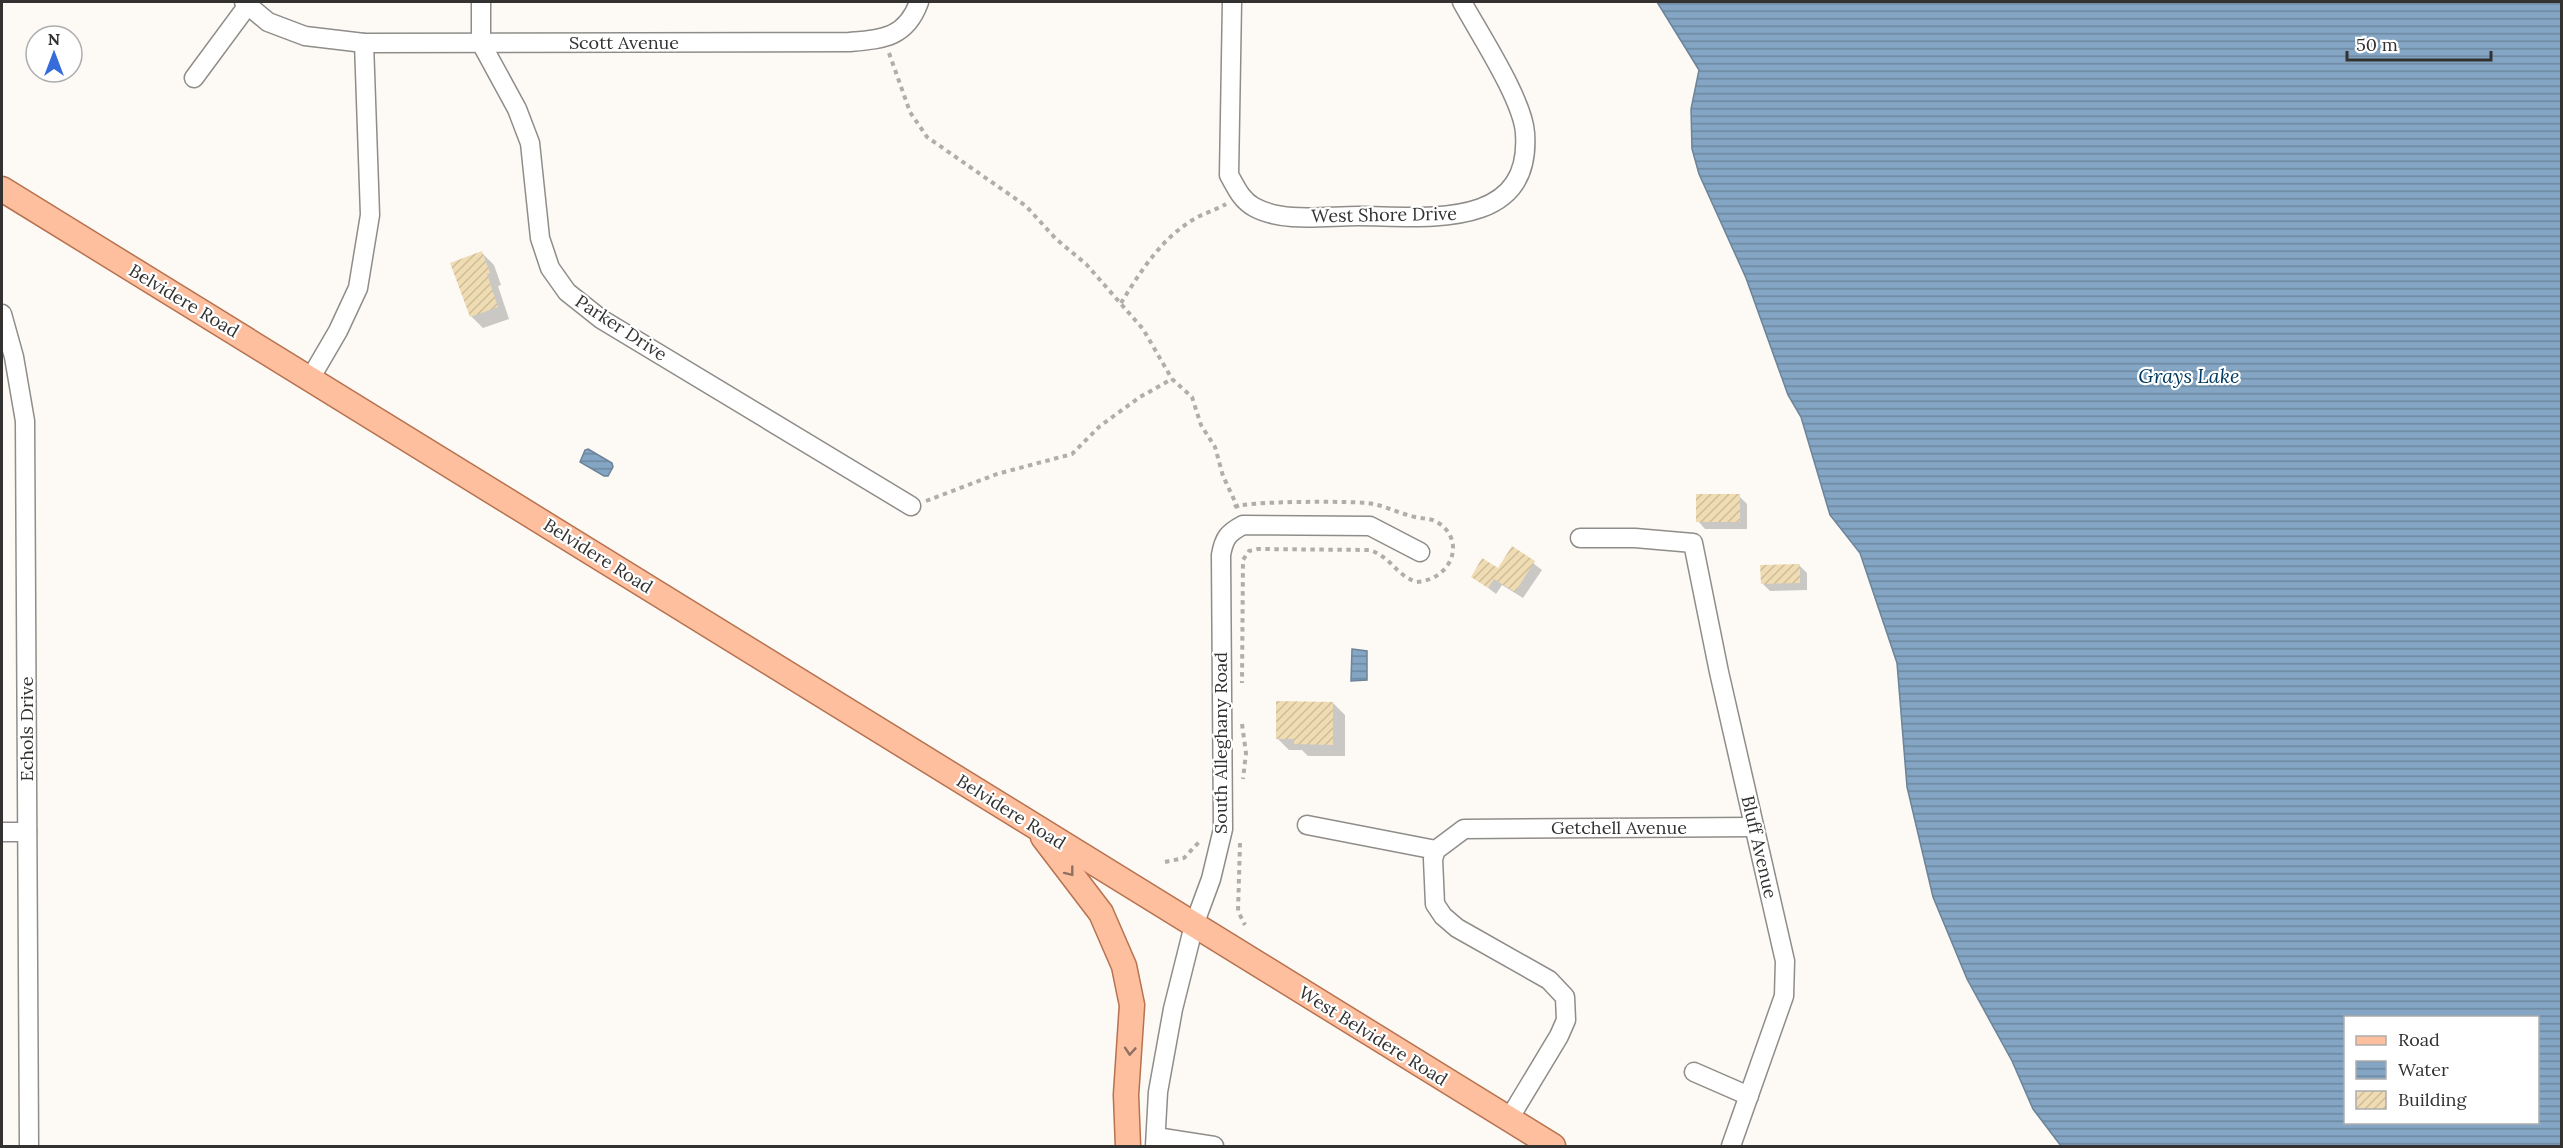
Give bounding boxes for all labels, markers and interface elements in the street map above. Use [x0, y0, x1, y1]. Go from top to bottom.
north arrow [24, 24, 84, 84]
scale bar [2347, 24, 2491, 62]
text: N [48, 29, 60, 49]
street label: Scott Avenue [569, 31, 679, 54]
text: 50 m [2356, 33, 2398, 56]
street label: West Shore Drive [1311, 202, 1457, 227]
street label: Belvidere Road [125, 259, 244, 343]
street label: Parker Drive [571, 289, 672, 366]
water label: Grays Lake [2138, 363, 2240, 388]
street label: Belvidere Road [539, 513, 657, 598]
street label: South Alleghany Road [1209, 652, 1232, 834]
street label: Echols Drive [15, 676, 38, 782]
street label: Belvidere Road [952, 769, 1070, 854]
street label: Bluff Avenue [1736, 793, 1783, 901]
street label: Getchell Avenue [1551, 816, 1687, 839]
one-way arrow [1062, 865, 1073, 876]
street label: West Belvidere Road [1295, 980, 1452, 1091]
legend [2344, 1016, 2539, 1124]
text: Road [2398, 1028, 2440, 1051]
one-way arrow [1124, 1047, 1137, 1056]
text: Water [2398, 1058, 2449, 1081]
text: Building [2398, 1088, 2468, 1111]

